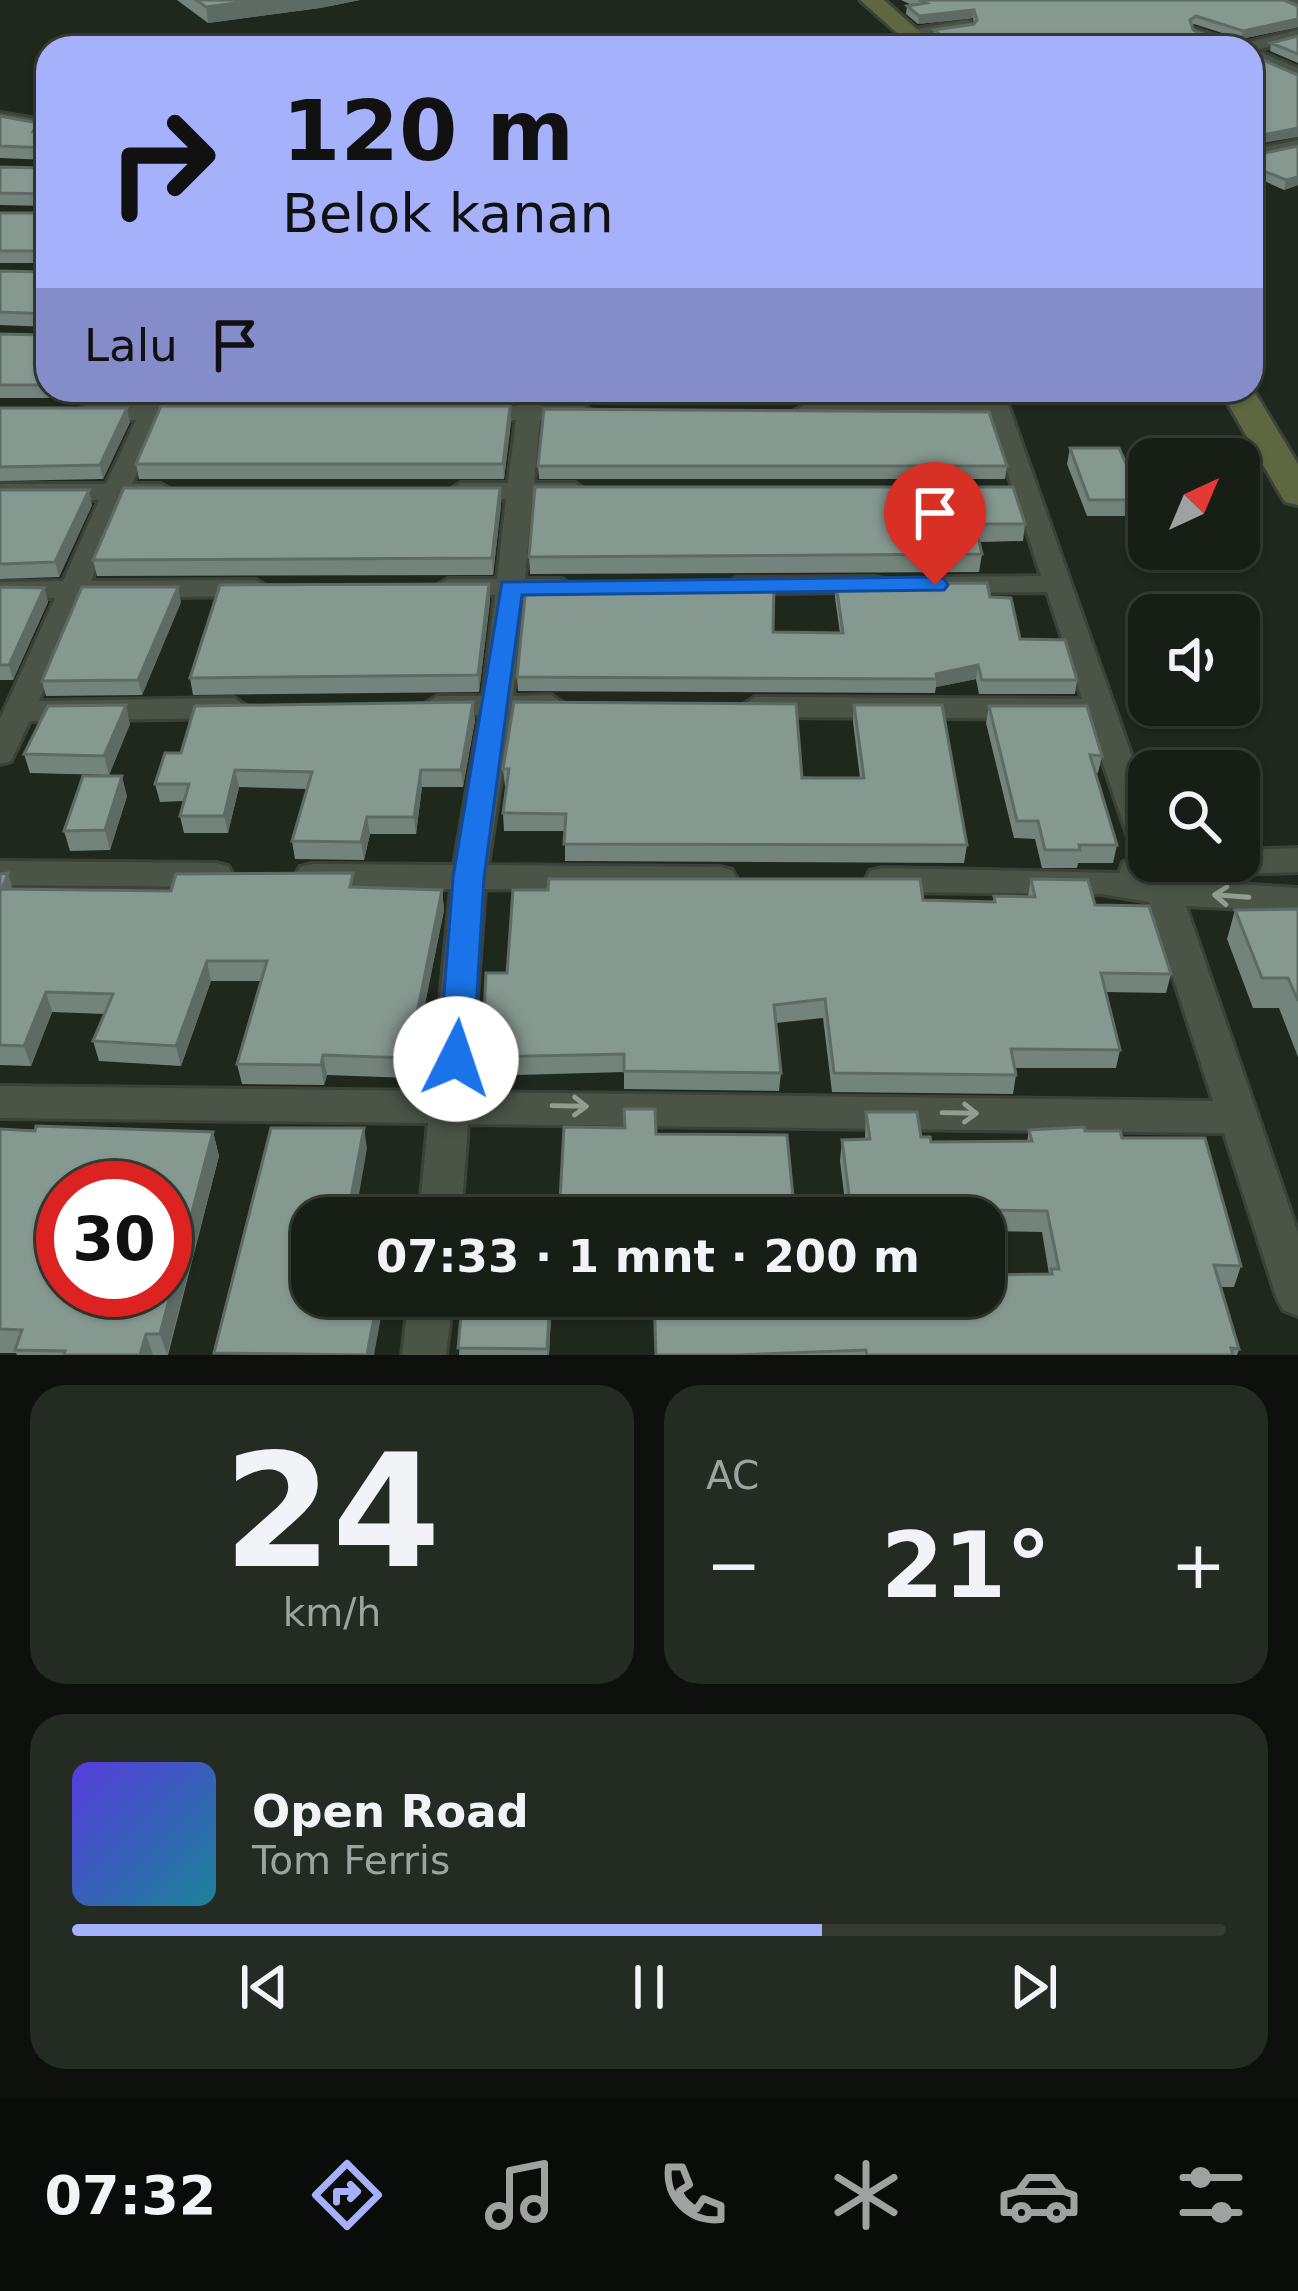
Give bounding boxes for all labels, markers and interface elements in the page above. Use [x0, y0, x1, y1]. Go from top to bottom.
text: 120 m [282, 82, 574, 180]
icon: right [84, 84, 240, 240]
text: Belok kanan [282, 182, 614, 245]
icon: arrive [202, 312, 268, 378]
text: Lalu [84, 319, 178, 372]
north arrow [1128, 438, 1260, 570]
map controls [1128, 438, 1260, 882]
pin [884, 462, 986, 585]
icon: arrive [902, 480, 968, 546]
button: sound [1128, 594, 1260, 726]
button: search [1128, 750, 1260, 882]
one-way arrow [1212, 884, 1251, 907]
position arrow [393, 996, 519, 1122]
one-way arrow [550, 1095, 589, 1118]
one-way arrow [940, 1101, 979, 1124]
speed limit sign: 30 [36, 1161, 192, 1317]
text: 07:33 · 1 mnt · 200 m [376, 1230, 920, 1283]
text: 24 [223, 1421, 441, 1603]
text: AC [706, 1453, 759, 1498]
text: 21° [881, 1513, 1051, 1618]
text: − [706, 1527, 761, 1604]
text: + [1171, 1527, 1226, 1604]
text: km/h [283, 1590, 381, 1635]
text: Open Road [252, 1785, 529, 1838]
text: Tom Ferris [252, 1838, 450, 1883]
icon: previous [231, 1954, 297, 2020]
icon: pause [616, 1954, 682, 2020]
icon: next [1001, 1954, 1067, 2020]
icon: directions [305, 2153, 389, 2237]
icon: music [478, 2153, 562, 2237]
icon: phone [651, 2153, 735, 2237]
icon: climate [824, 2153, 908, 2237]
icon: car [997, 2153, 1081, 2237]
icon: filters [1169, 2153, 1253, 2237]
text: 07:32 [44, 2164, 216, 2227]

